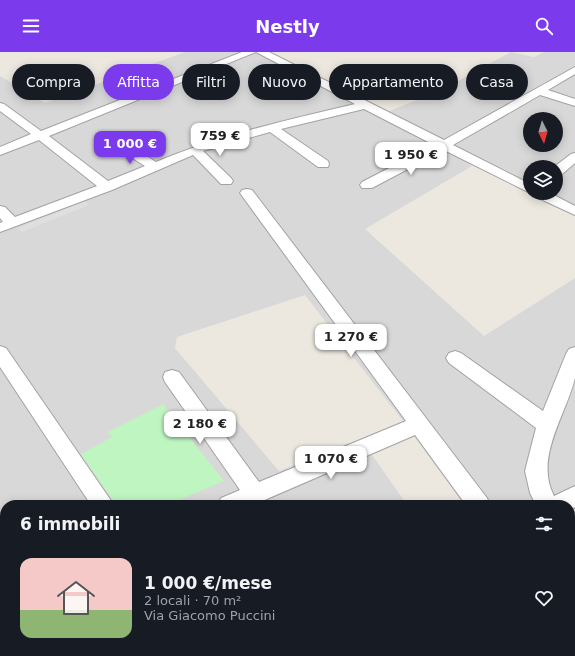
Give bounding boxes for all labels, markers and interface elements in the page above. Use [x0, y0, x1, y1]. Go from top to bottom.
icon: menu [20, 15, 42, 37]
icon: search [533, 15, 555, 37]
text: Nestly [255, 16, 320, 37]
chip: Compra [12, 64, 95, 100]
chip: Affitta [103, 64, 174, 100]
chip: Filtri [182, 64, 240, 100]
chip: Nuovo [248, 64, 321, 100]
chip: Appartamento [329, 64, 458, 100]
chip: Casa [466, 64, 528, 100]
north arrow [523, 112, 563, 152]
map controls [523, 112, 563, 200]
pin: 759 € [192, 123, 248, 157]
text: 759 € [200, 128, 240, 143]
pin: 1 000 € [93, 131, 167, 165]
text: 1 000 € [103, 136, 157, 151]
pin: 1 950 € [374, 142, 448, 176]
text: 1 950 € [384, 147, 438, 162]
button: layers [523, 160, 563, 200]
pin: 1 270 € [314, 324, 388, 358]
text: 1 270 € [324, 329, 378, 344]
pin: 2 180 € [163, 411, 237, 445]
text: 2 180 € [173, 416, 227, 431]
pin: 1 070 € [294, 446, 368, 480]
text: 1 070 € [304, 451, 358, 466]
icon: filters [533, 513, 555, 535]
text: 6 immobili [20, 514, 120, 534]
text: 1 000 €/mese [144, 573, 272, 593]
icon: home [52, 574, 100, 622]
icon: heart [533, 587, 555, 609]
text: 2 locali · 70 m² [144, 593, 241, 608]
text: Via Giacomo Puccini [144, 608, 275, 623]

